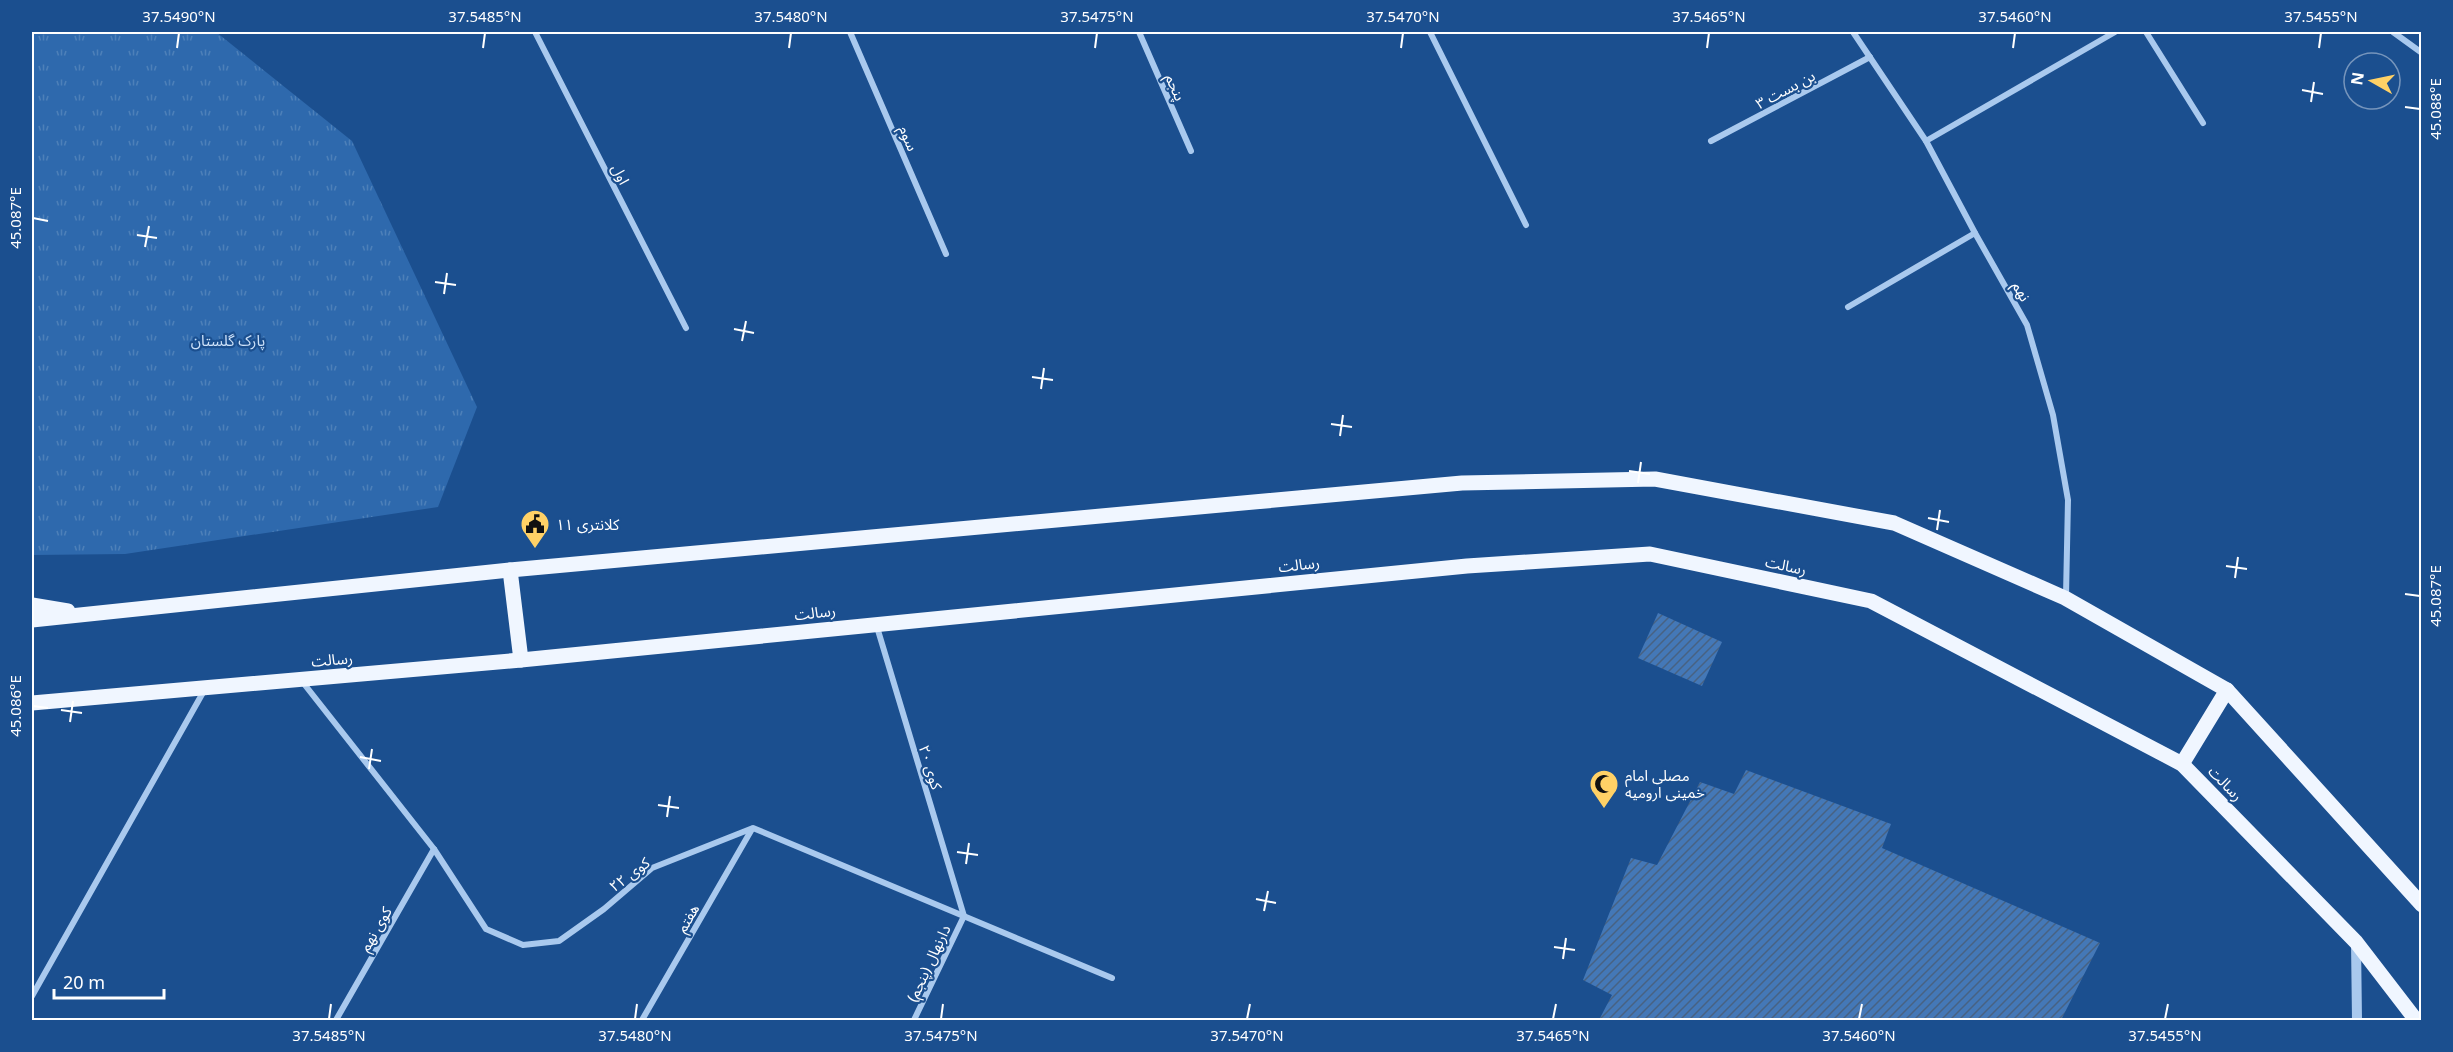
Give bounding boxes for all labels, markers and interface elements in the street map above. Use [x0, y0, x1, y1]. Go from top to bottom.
text: 37.5490°N [142, 6, 216, 26]
text: 37.5485°N [448, 6, 522, 26]
text: 37.5480°N [754, 6, 828, 26]
text: 37.5475°N [1060, 6, 1134, 26]
text: 37.5470°N [1366, 6, 1440, 26]
text: 37.5465°N [1672, 6, 1746, 26]
text: 37.5460°N [1978, 6, 2052, 26]
text: 37.5455°N [2284, 6, 2358, 26]
north arrow [2342, 51, 2402, 111]
street label: بن بست ۳ [1752, 65, 1818, 113]
street label: پنجم [1159, 70, 1191, 104]
text: N [2345, 71, 2369, 87]
text: 45.088°E [2425, 78, 2445, 140]
street label: سوم [893, 122, 923, 155]
street label: اول [607, 160, 635, 188]
text: 45.087°E [5, 187, 25, 249]
street label: نهم [2007, 277, 2036, 306]
park label: پارک گلستان [191, 330, 265, 351]
public building icon: کلانتری ۱۱ [519, 508, 551, 550]
place label: کلانتری ۱۱ [556, 514, 620, 534]
street label: رسالت [1764, 551, 1808, 579]
street label: رسالت [1277, 552, 1321, 576]
text: 45.087°E [2425, 565, 2445, 627]
street label: رسالت [793, 600, 837, 624]
street label: رسالت [310, 647, 354, 671]
text: 45.086°E [5, 675, 25, 737]
street label: کوی ۲۰ [915, 742, 947, 793]
street label: رسالت [2204, 761, 2248, 805]
place label: مصلی امام خمینی ارومیه [1625, 765, 1705, 802]
mosque icon: مصلی امام خمینی ارومیه [1588, 768, 1620, 810]
street label: کوی ۲۲ [605, 852, 654, 896]
street label: هفتم [671, 900, 705, 937]
street label: کوی نهم [354, 902, 398, 956]
street label: دارنهال (پنجم) [901, 921, 956, 1006]
scale bar [54, 962, 164, 1000]
text: 20 m [63, 970, 105, 994]
text: 37.5485°N [292, 1025, 366, 1045]
text: 37.5480°N [598, 1025, 672, 1045]
text: 37.5475°N [904, 1025, 978, 1045]
text: 37.5470°N [1210, 1025, 1284, 1045]
text: 37.5465°N [1516, 1025, 1590, 1045]
text: 37.5460°N [1822, 1025, 1896, 1045]
text: 37.5455°N [2128, 1025, 2202, 1045]

